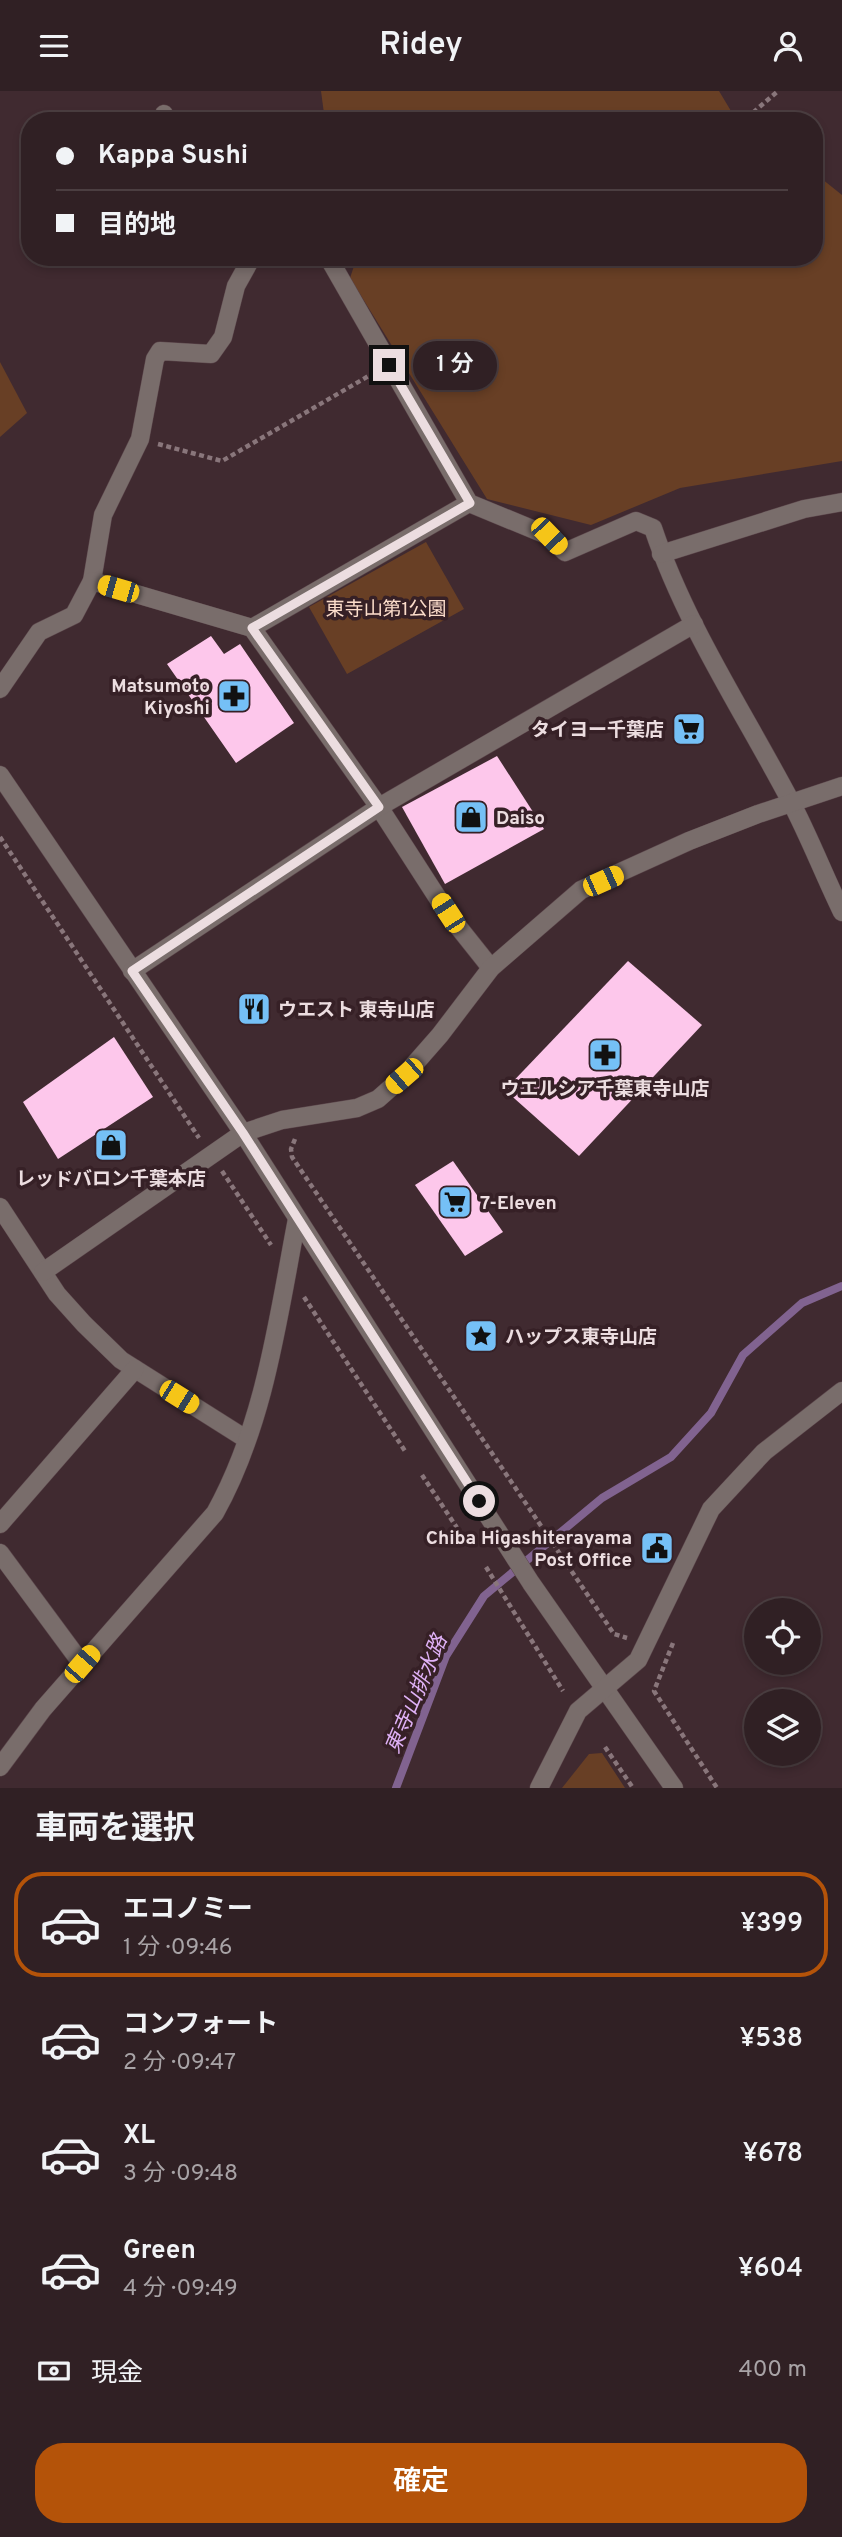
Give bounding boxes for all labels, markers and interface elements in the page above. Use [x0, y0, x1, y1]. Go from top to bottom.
text: Ridey [379, 26, 463, 66]
icon: menu [35, 27, 73, 65]
icon: person [769, 27, 807, 65]
text: Kappa Sushi [98, 140, 248, 173]
text: 目的地 [98, 210, 176, 243]
callout: 1 分 [414, 341, 498, 389]
route end [373, 349, 405, 381]
text: 1 分 [436, 351, 474, 380]
car [527, 514, 572, 558]
car [95, 573, 142, 605]
park label: 東寺山第1公園 [325, 598, 447, 622]
place label: Matsumoto Kiyoshi [111, 675, 210, 721]
pharmacy icon: Matsumoto Kiyoshi [215, 677, 253, 715]
supermarket icon: タイヨー千葉店 [670, 710, 708, 748]
place label: タイヨー千葉店 [531, 719, 664, 743]
shop icon: Daiso [452, 798, 490, 836]
place label: Daiso [496, 807, 545, 831]
car [580, 863, 627, 899]
car [428, 890, 469, 936]
restaurant icon: ウエスト 東寺山店 [235, 990, 273, 1028]
place label: ウエスト 東寺山店 [278, 999, 435, 1023]
pharmacy icon: ウエルシア千葉東寺山店 [586, 1036, 624, 1074]
car [382, 1054, 427, 1098]
place label: ウエルシア千葉東寺山店 [500, 1078, 710, 1102]
shop icon: レッドバロン千葉本店 [92, 1126, 130, 1164]
place label: レッドバロン千葉本店 [16, 1168, 206, 1192]
supermarket icon: 7-Eleven [436, 1183, 474, 1221]
place label: 7-Eleven [480, 1192, 557, 1216]
place icon: ハップス東寺山店 [462, 1317, 500, 1355]
place label: ハップス東寺山店 [505, 1326, 657, 1350]
car [156, 1377, 203, 1417]
route start [463, 1485, 495, 1517]
place label: Chiba Higashiterayama Post Office [426, 1527, 632, 1573]
public building icon: Chiba Higashiterayama Post Office [638, 1529, 676, 1567]
map controls [744, 1598, 821, 1766]
button: locate [744, 1598, 821, 1675]
water label: 東寺山排水路 [380, 1629, 455, 1758]
car [61, 1641, 104, 1687]
button: layers [744, 1689, 821, 1766]
text: 車両を選択 [35, 1810, 195, 1850]
icon: car [39, 1893, 102, 1956]
text: エコノミー [123, 1894, 253, 1927]
text: ¥399 [741, 1908, 803, 1941]
text: 1 分 · 09:46 [123, 1934, 232, 1963]
icon: car [39, 2008, 102, 2071]
text: コンフォート [123, 2009, 278, 2042]
text: ¥538 [740, 2023, 803, 2056]
text: 2 分 · 09:47 [123, 2049, 236, 2078]
text: XL [123, 2120, 155, 2153]
icon: car [39, 2123, 102, 2186]
text: ¥678 [743, 2138, 803, 2171]
text: 3 分 · 09:48 [123, 2160, 238, 2189]
text: Green [123, 2235, 196, 2268]
icon: car [39, 2238, 102, 2301]
text: ¥604 [738, 2253, 803, 2286]
text: 4 分 · 09:49 [123, 2275, 238, 2304]
icon: cash [35, 2352, 73, 2390]
text: 400 m [738, 2356, 807, 2385]
text: 現金 [91, 2358, 143, 2391]
button: 確定 [35, 2443, 807, 2523]

